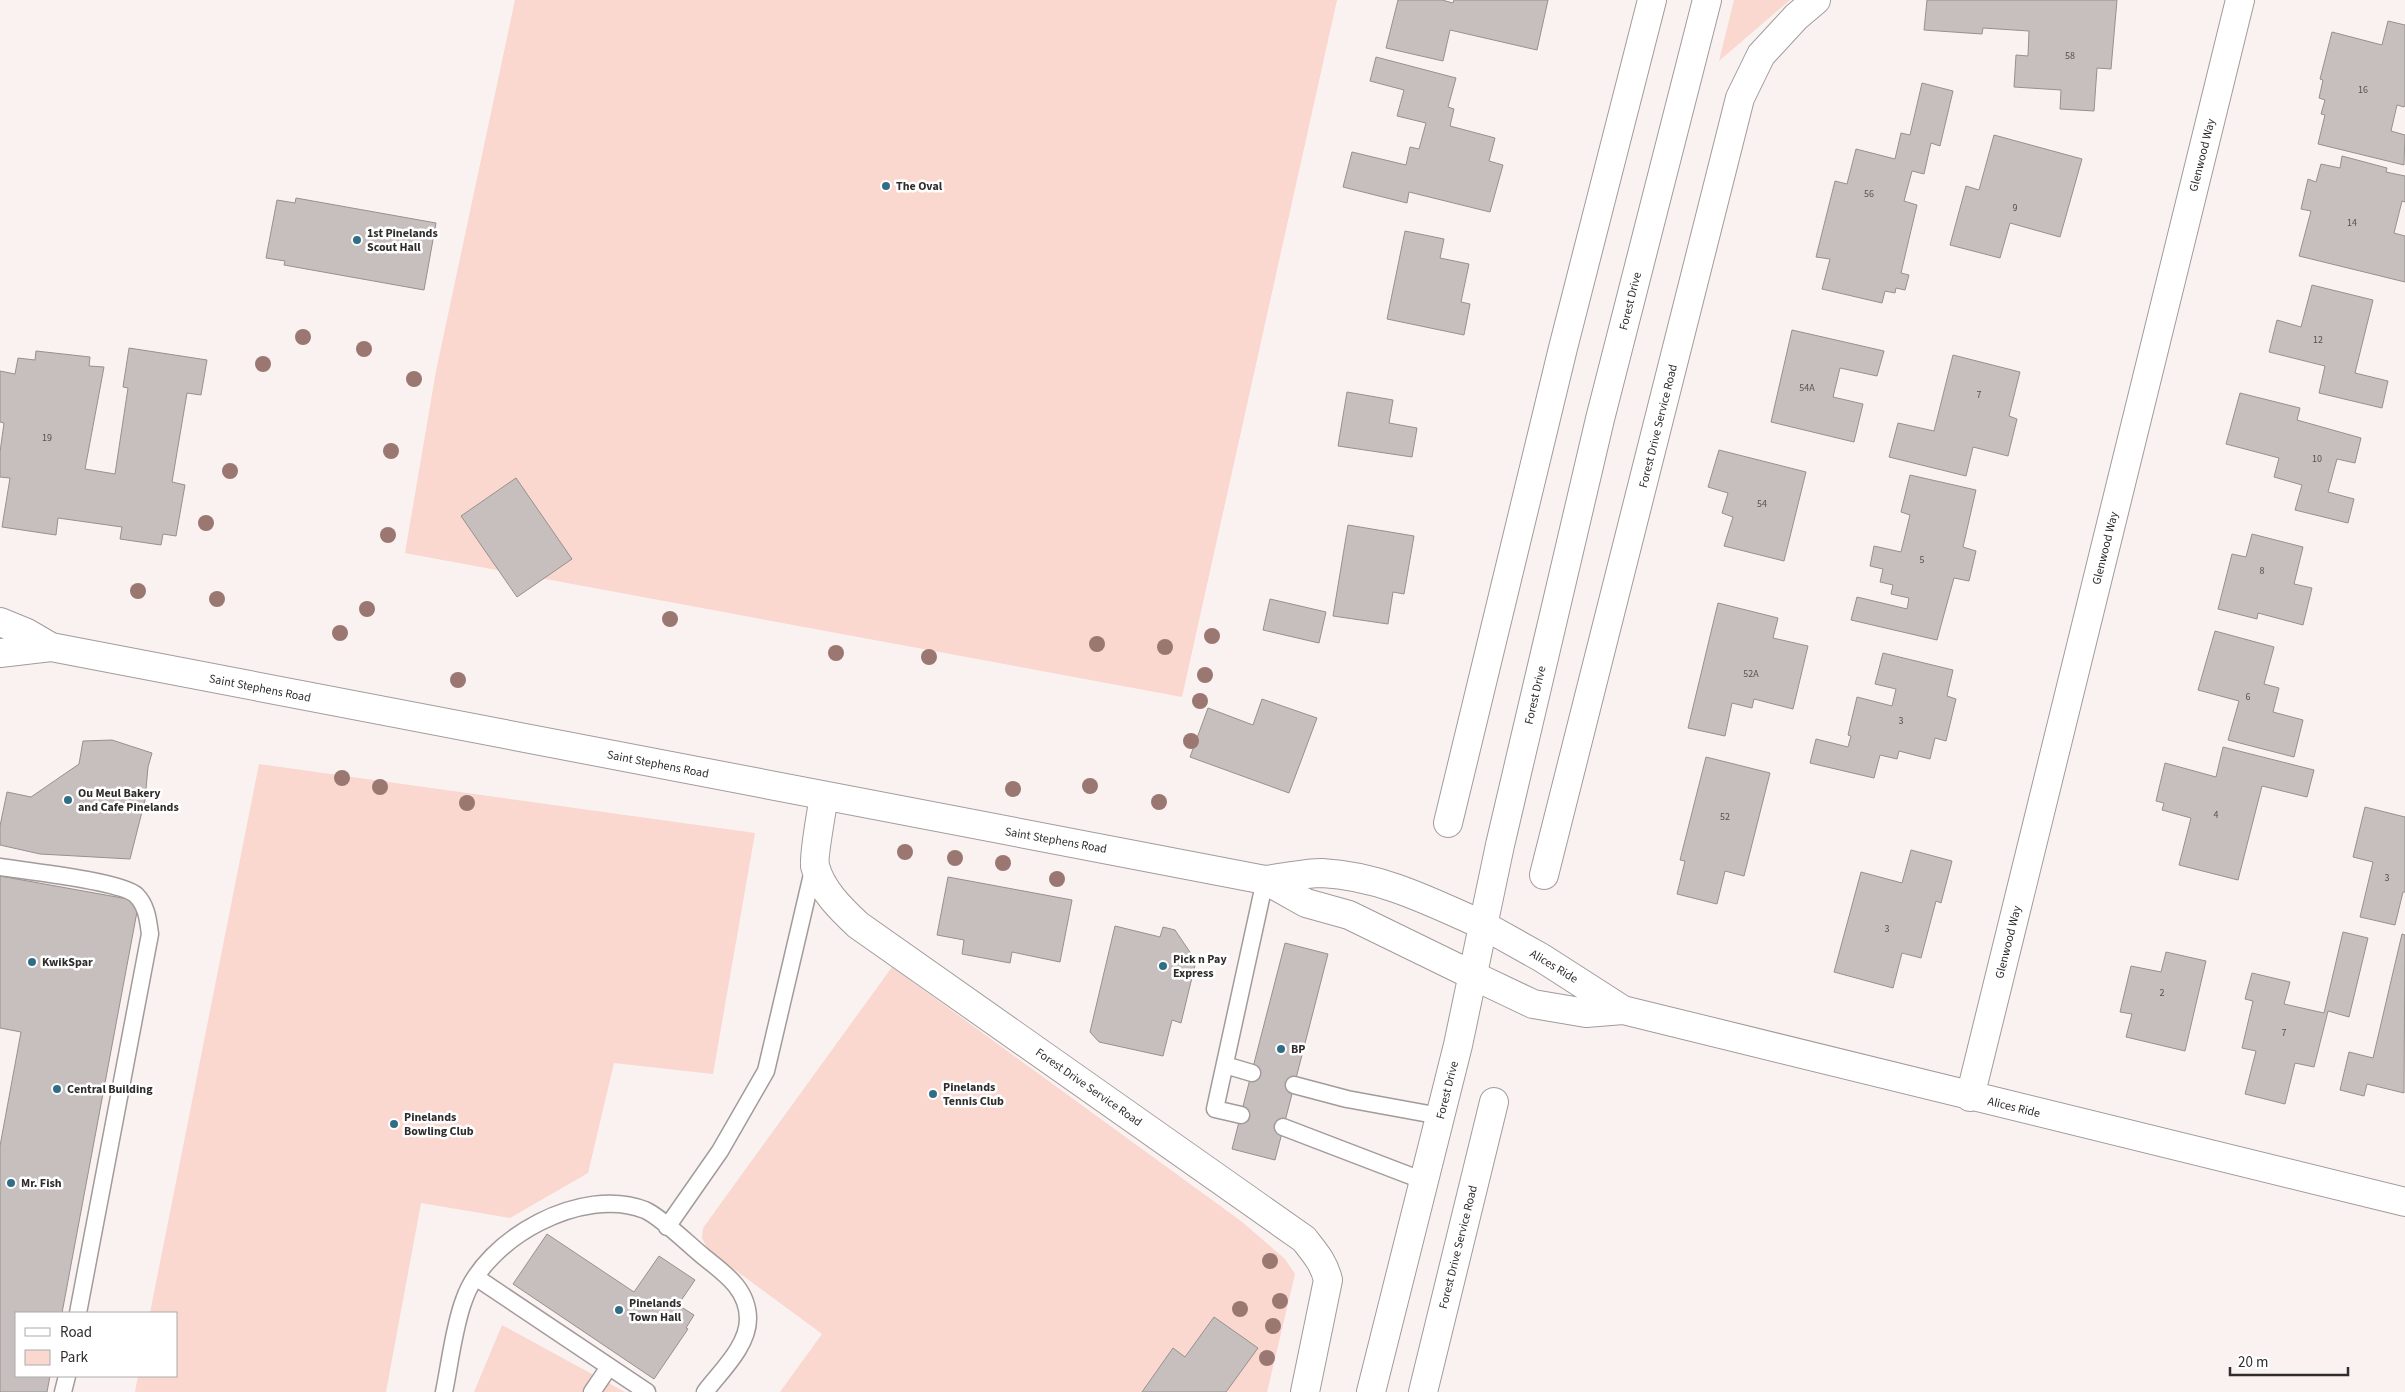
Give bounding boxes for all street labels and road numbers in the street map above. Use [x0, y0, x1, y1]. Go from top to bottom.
street label: Glenwood Way [2185, 117, 2220, 193]
street label: Forest Drive [1615, 270, 1646, 332]
street label: Forest Drive Service Road [1635, 363, 1682, 490]
street label: Glenwood Way [2088, 510, 2123, 586]
street label: Forest Drive [1521, 664, 1550, 726]
street label: Saint Stephens Road [208, 670, 312, 707]
street label: Saint Stephens Road [606, 746, 710, 783]
street label: Saint Stephens Road [1004, 823, 1108, 858]
street label: Glenwood Way [1991, 904, 2026, 980]
street label: Alices Ride [1526, 945, 1581, 988]
street label: Forest Drive Service Road [1032, 1044, 1145, 1131]
street label: Forest Drive [1432, 1059, 1463, 1121]
street label: Alices Ride [1986, 1093, 2042, 1122]
street label: Forest Drive Service Road [1435, 1184, 1482, 1311]

